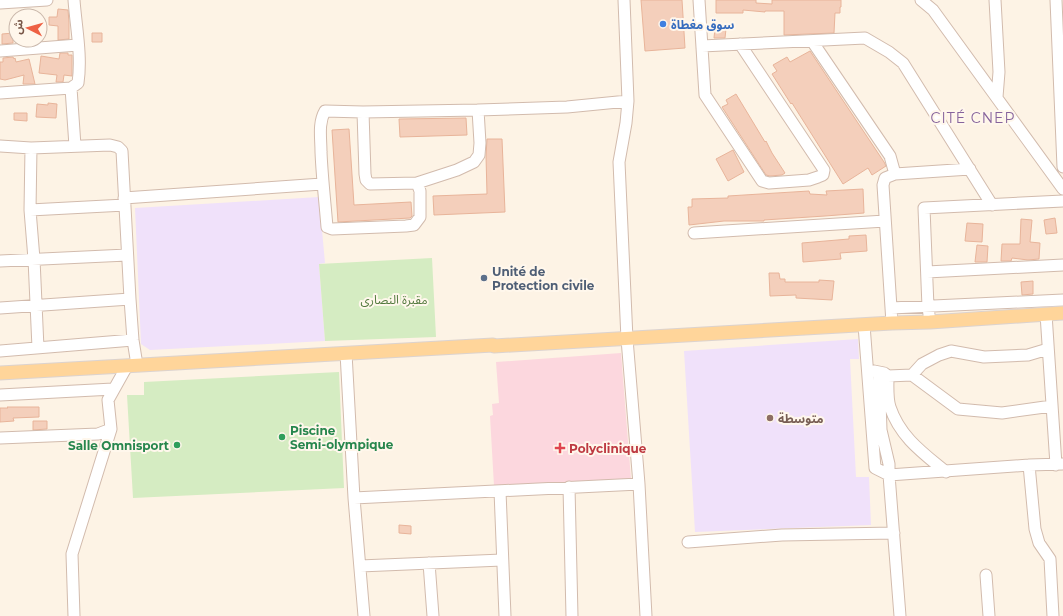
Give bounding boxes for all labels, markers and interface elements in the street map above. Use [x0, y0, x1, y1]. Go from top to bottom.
north arrow [8, 8, 48, 48]
place label: سوق مغطاة [671, 17, 734, 32]
text: ش [10, 19, 26, 35]
marker: سوق مغطاة [658, 19, 668, 29]
district label: CITÉ CNEP [931, 109, 1015, 127]
place label: Unité de Protection civile [492, 264, 595, 293]
marker: Unité de Protection civile [479, 273, 489, 283]
park label: مقبرة النصارى [360, 292, 428, 307]
place label: متوسطة [778, 411, 823, 426]
marker: متوسطة [765, 413, 775, 423]
place label: Piscine Semi-olympique [290, 423, 394, 452]
marker: Piscine Semi-olympique [277, 432, 287, 442]
place label: Salle Omnisport [68, 438, 170, 453]
marker: Salle Omnisport [172, 440, 182, 450]
place label: Polyclinique [569, 441, 647, 456]
marker: Polyclinique [554, 442, 566, 454]

